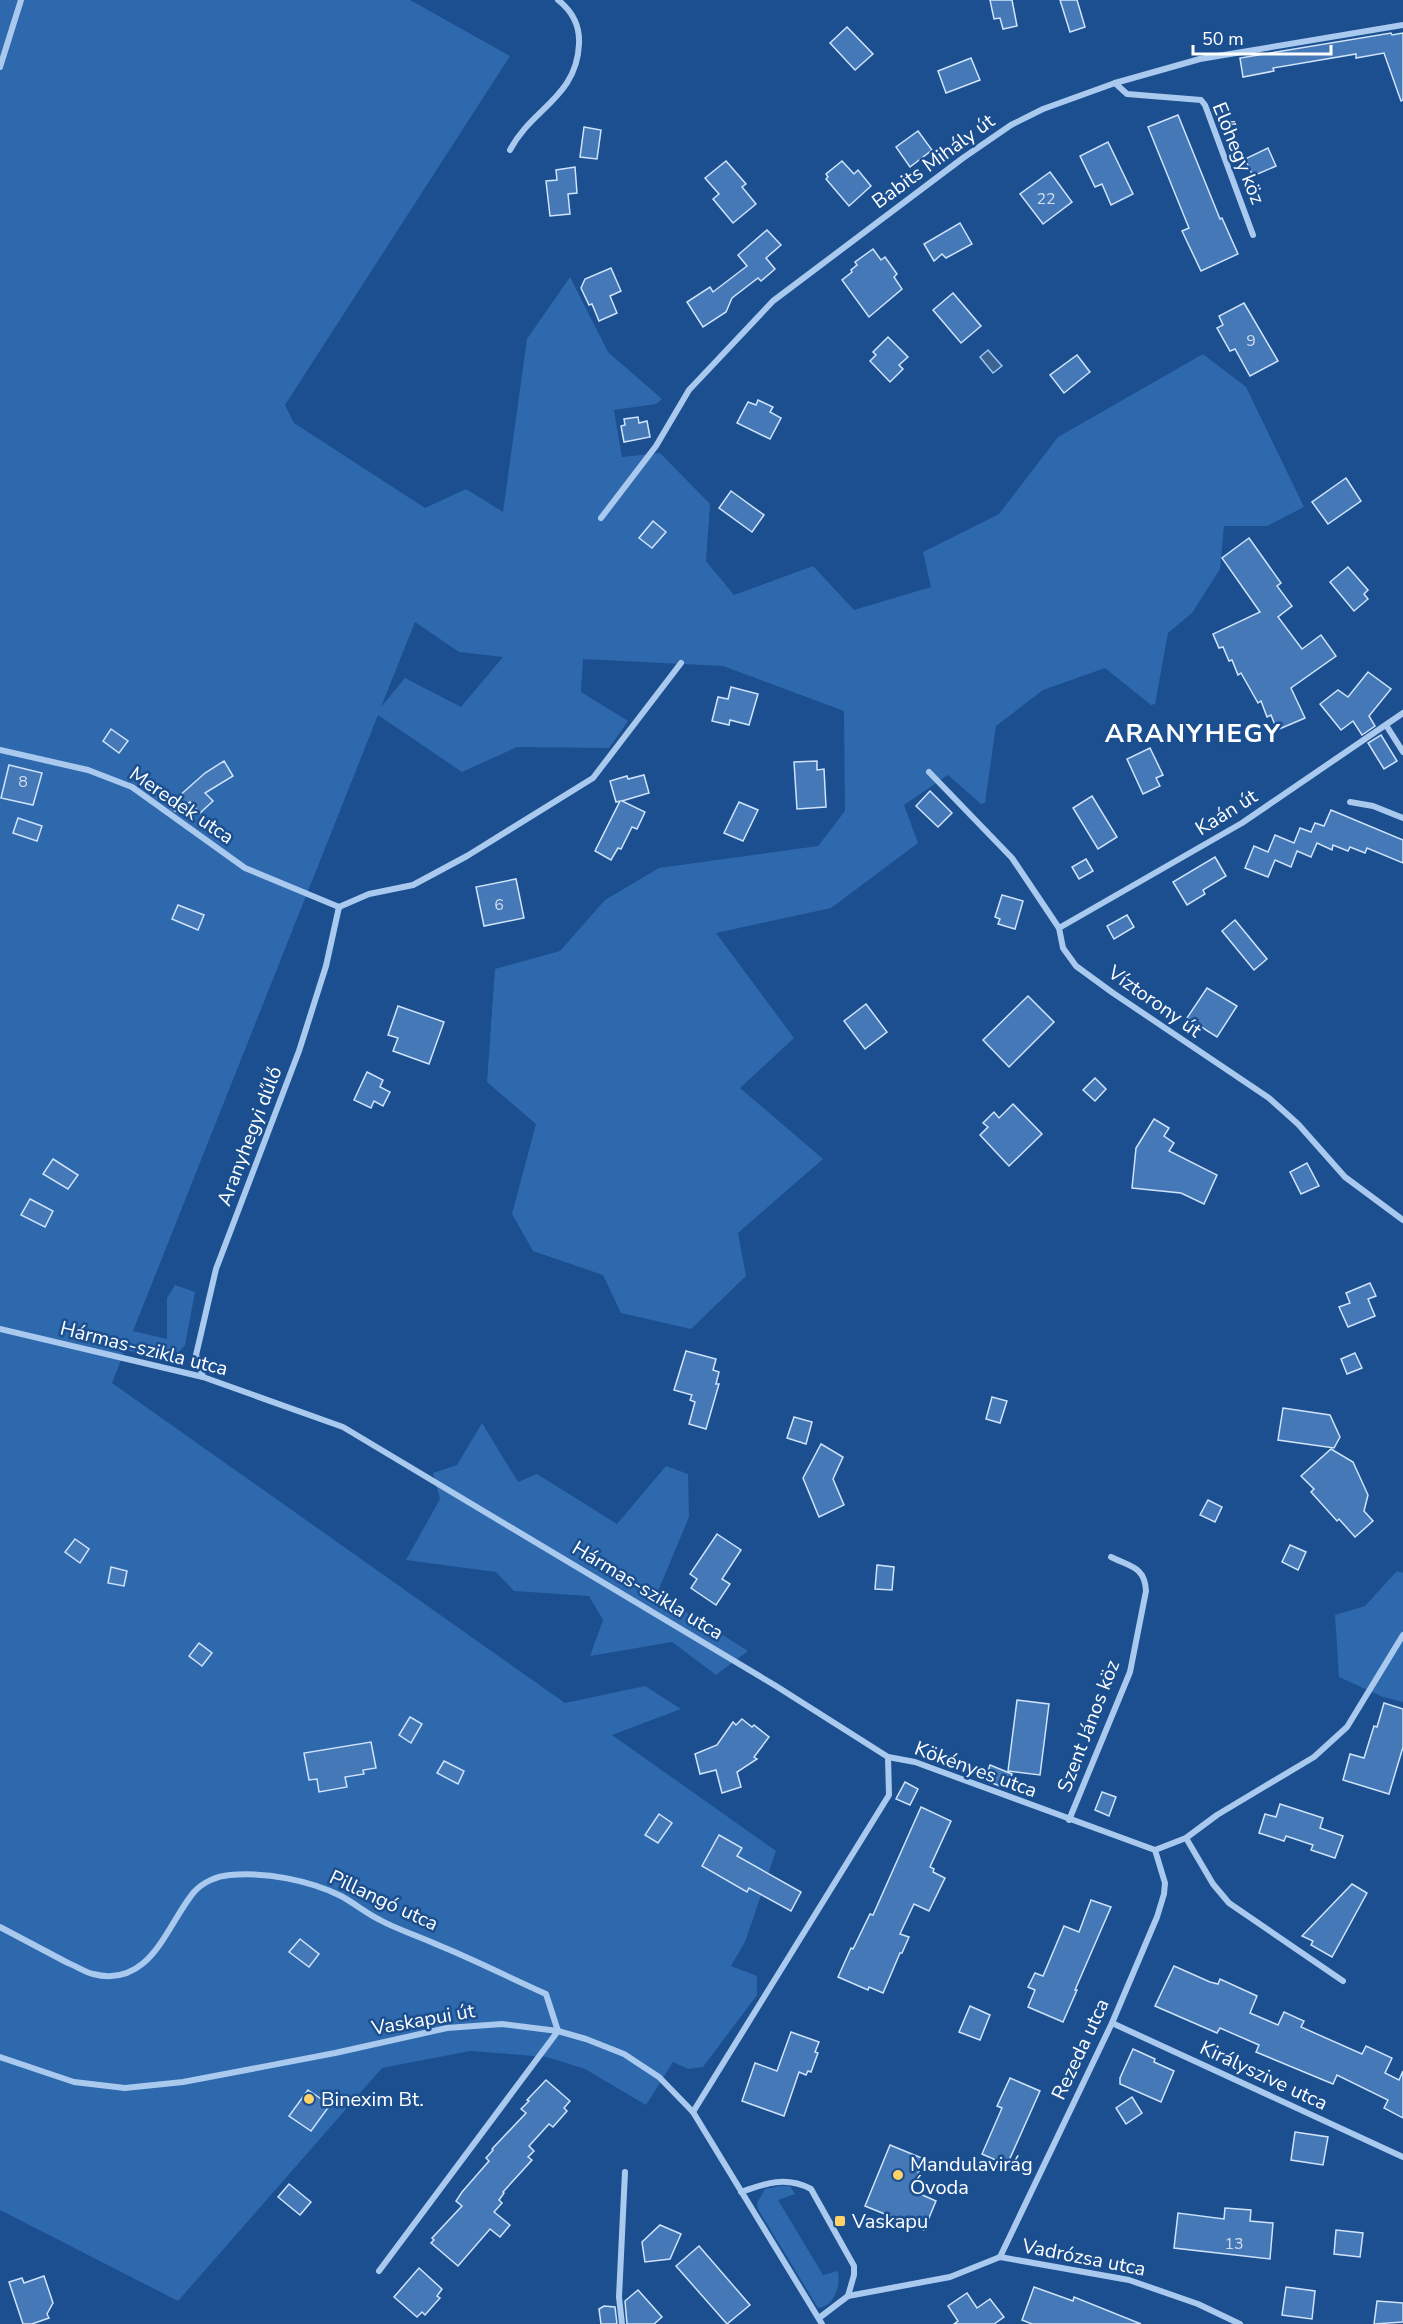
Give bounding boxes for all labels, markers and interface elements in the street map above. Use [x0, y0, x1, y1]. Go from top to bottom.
scale bar [1193, 18, 1331, 56]
text: 50 m [1202, 27, 1244, 51]
street label: Előhegy köz [1206, 98, 1271, 208]
street label: Babits Mihály út [867, 107, 1001, 215]
house number: 22 [1036, 188, 1056, 210]
house number: 9 [1246, 330, 1256, 352]
district label: ARANYHEGY [1105, 716, 1281, 751]
street label: Meredek utca [124, 760, 239, 850]
house number: 8 [18, 771, 28, 793]
street label: Kaán út [1190, 782, 1263, 842]
house number: 6 [494, 894, 504, 916]
street label: Víztorony út [1102, 959, 1208, 1044]
street label: Aranyhegyi dűlő [210, 1063, 288, 1210]
street label: Hármas-szikla utca [57, 1315, 231, 1382]
street label: Hármas-szikla utca [567, 1535, 728, 1646]
street label: Szent János köz [1051, 1656, 1126, 1796]
street label: Kökényes utca [911, 1735, 1041, 1804]
street label: Pillangó utca [325, 1863, 443, 1937]
street label: Rezeda utca [1045, 1994, 1116, 2104]
street label: Vaskapui út [368, 1997, 478, 2042]
street label: Királyszive utca [1196, 2034, 1332, 2117]
place label: Binexim Bt. [321, 2086, 424, 2113]
marker: Binexim Bt. [302, 2092, 316, 2106]
place label: Mandulavirág Óvoda [910, 2151, 1033, 2201]
marker: Mandulavirág Óvoda [891, 2168, 905, 2182]
place label: Vaskapu [851, 2208, 928, 2235]
marker: Vaskapu [833, 2214, 847, 2228]
street label: Vadrózsa utca [1019, 2232, 1148, 2283]
house number: 13 [1224, 2233, 1244, 2255]

